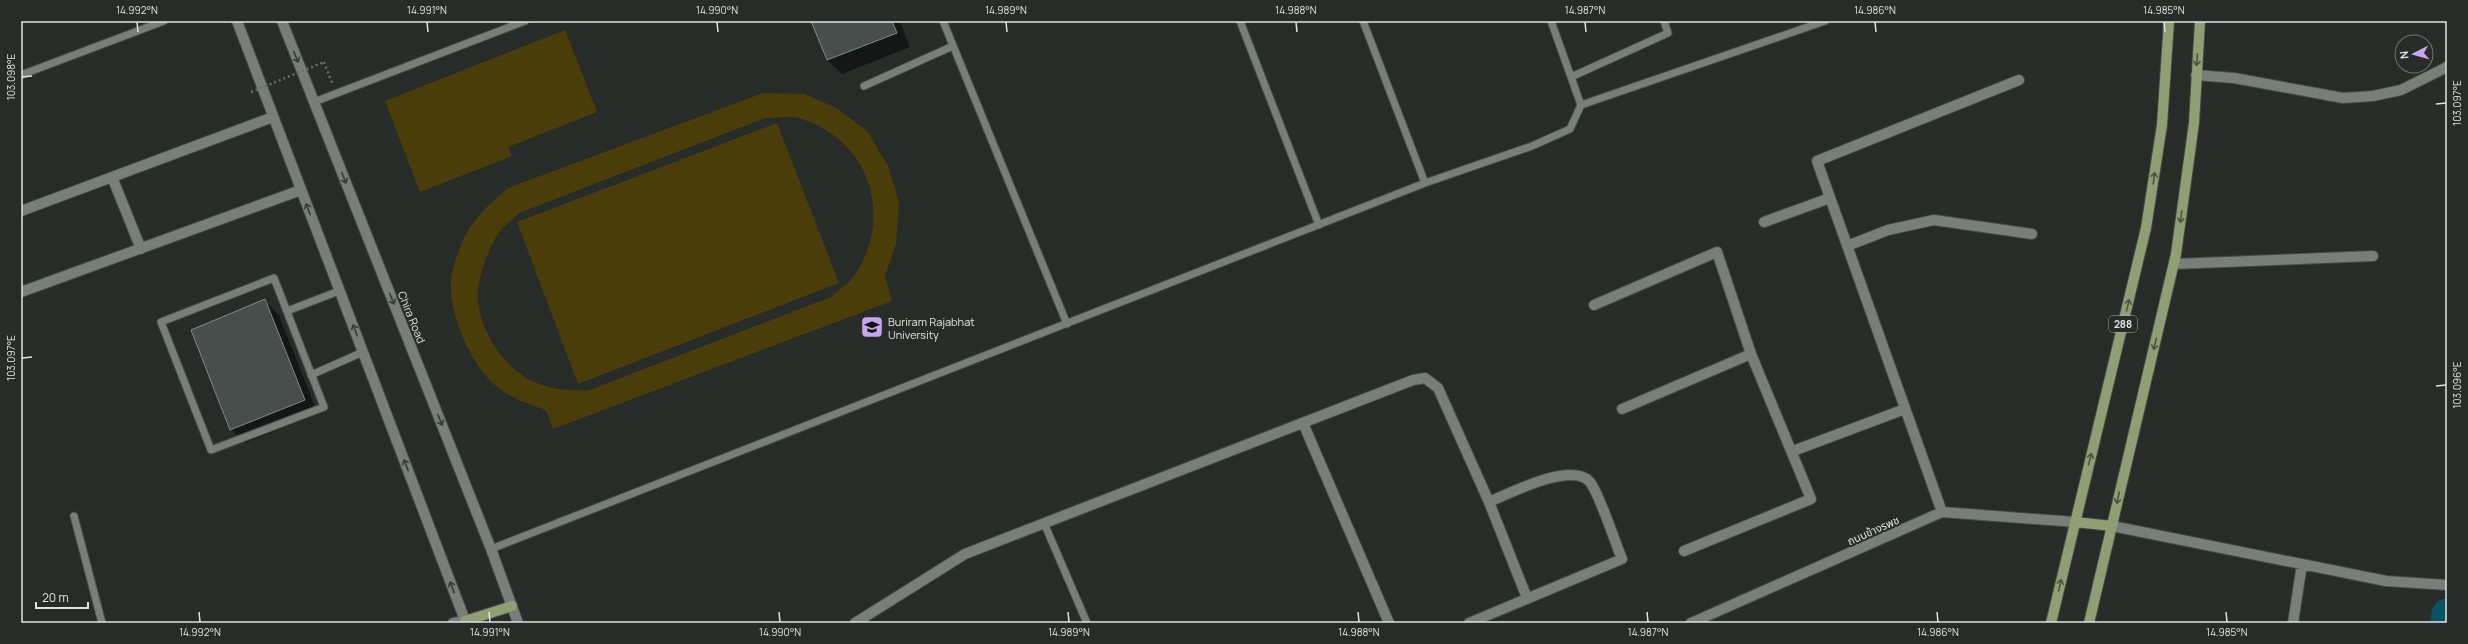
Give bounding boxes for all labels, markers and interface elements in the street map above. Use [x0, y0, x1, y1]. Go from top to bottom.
text: 14.992°N [116, 3, 158, 17]
text: 14.991°N [407, 3, 447, 17]
text: 14.990°N [696, 3, 738, 17]
text: 14.989°N [985, 3, 1027, 17]
text: 14.988°N [1275, 3, 1317, 17]
text: 14.987°N [1565, 3, 1605, 17]
text: 14.986°N [1854, 3, 1896, 17]
text: 14.985°N [2143, 3, 2185, 17]
north arrow [2394, 34, 2434, 74]
text: N [2396, 50, 2411, 60]
one-way arrow [293, 51, 301, 63]
one-way arrow [2193, 53, 2200, 66]
text: 103.098°E [4, 54, 18, 100]
text: 103.097°E [2450, 80, 2464, 126]
one-way arrow [341, 172, 349, 184]
one-way arrow [2150, 172, 2158, 185]
one-way arrow [304, 203, 312, 215]
one-way arrow [2177, 210, 2185, 223]
street label: Chira Road [395, 289, 429, 345]
one-way arrow [389, 292, 397, 304]
one-way arrow [2124, 299, 2132, 312]
school or university icon: Buriram Rajabhat University [859, 314, 885, 340]
place label: Buriram Rajabhat University [888, 314, 975, 342]
road number: 288 [2109, 316, 2137, 332]
one-way arrow [350, 325, 358, 337]
text: 103.097°E [4, 335, 18, 381]
one-way arrow [2150, 337, 2158, 350]
text: 103.096°E [2450, 361, 2464, 408]
one-way arrow [437, 413, 444, 425]
one-way arrow [2087, 452, 2095, 465]
one-way arrow [401, 459, 409, 471]
one-way arrow [2114, 491, 2122, 504]
street label: ถนนข้างรพช [1845, 512, 1901, 548]
one-way arrow [2057, 579, 2065, 592]
one-way arrow [448, 581, 456, 593]
scale bar [36, 584, 88, 610]
text: 20 m [42, 589, 69, 606]
text: 14.992°N [179, 625, 221, 639]
text: 14.991°N [470, 625, 510, 639]
text: 14.990°N [759, 625, 801, 639]
text: 14.989°N [1048, 625, 1090, 639]
text: 14.988°N [1338, 625, 1380, 639]
text: 14.987°N [1628, 625, 1668, 639]
text: 14.986°N [1917, 625, 1959, 639]
text: 14.985°N [2206, 625, 2248, 639]

